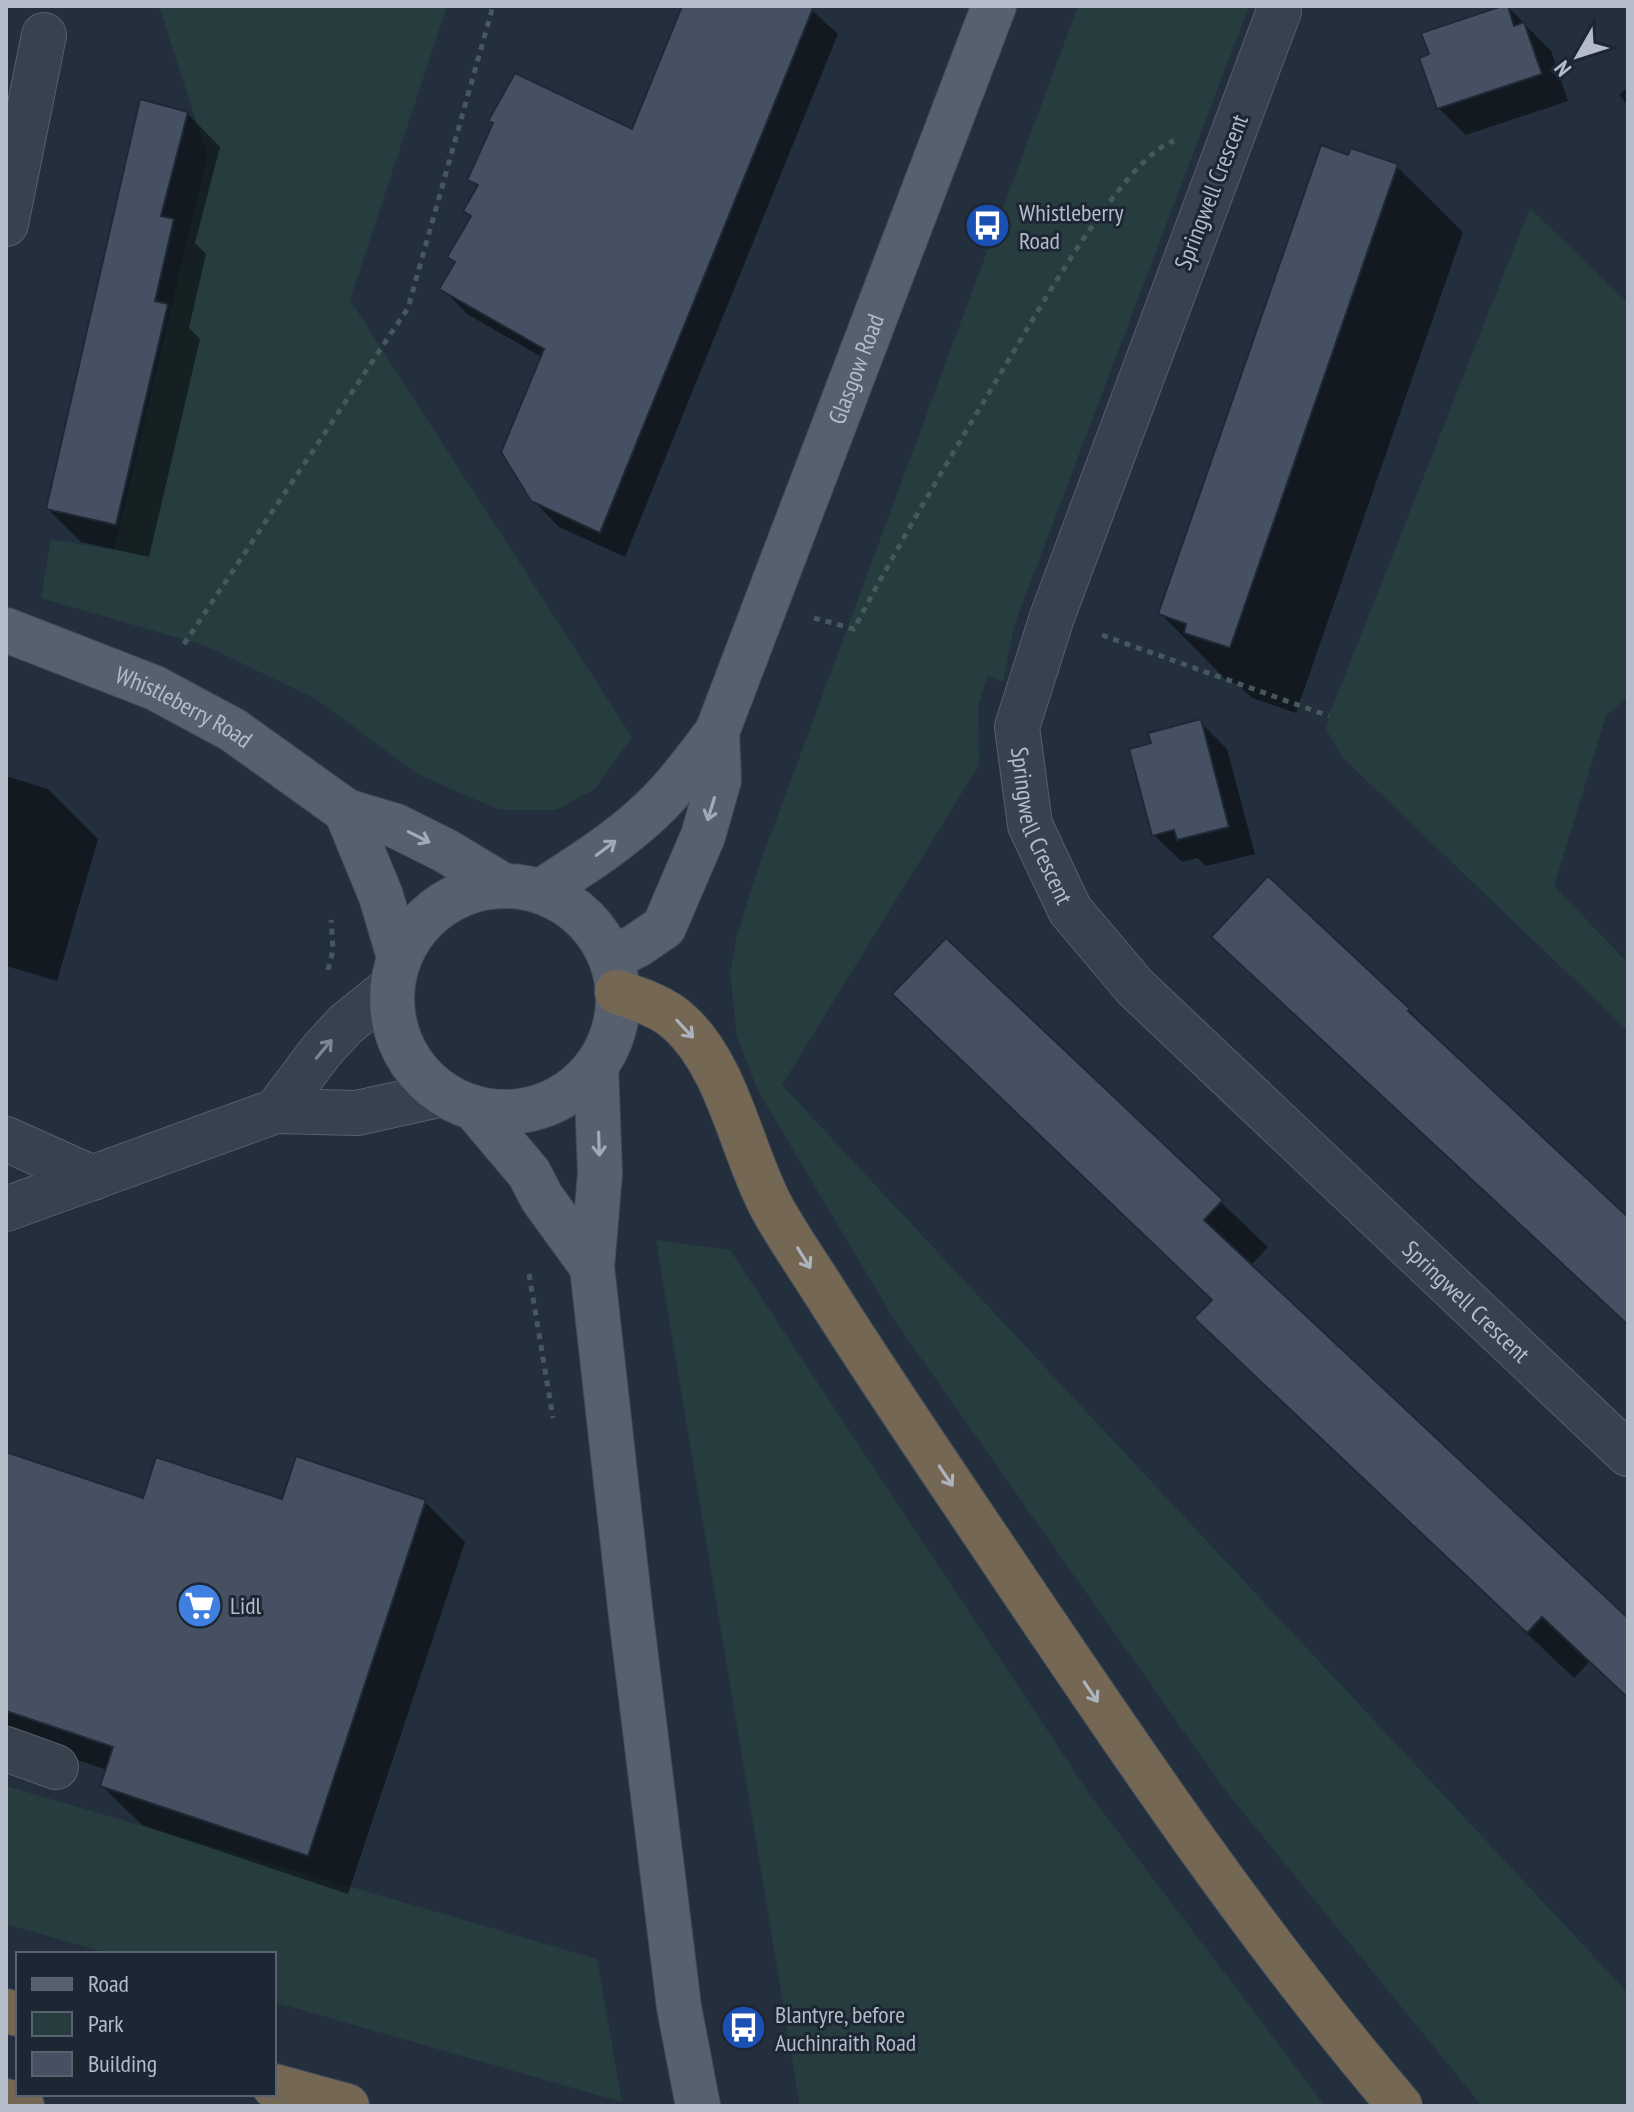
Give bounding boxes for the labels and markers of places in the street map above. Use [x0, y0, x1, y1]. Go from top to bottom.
place label: Whistleberry Road [1019, 197, 1124, 256]
bus stop icon: Whistleberry Road [964, 202, 1012, 250]
supermarket icon: Lidl [175, 1581, 223, 1629]
place label: Lidl [230, 1590, 262, 1621]
place label: Blantyre, before Auchinraith Road [775, 1999, 916, 2058]
bus stop icon: Blantyre, before Auchinraith Road [720, 2004, 768, 2052]

